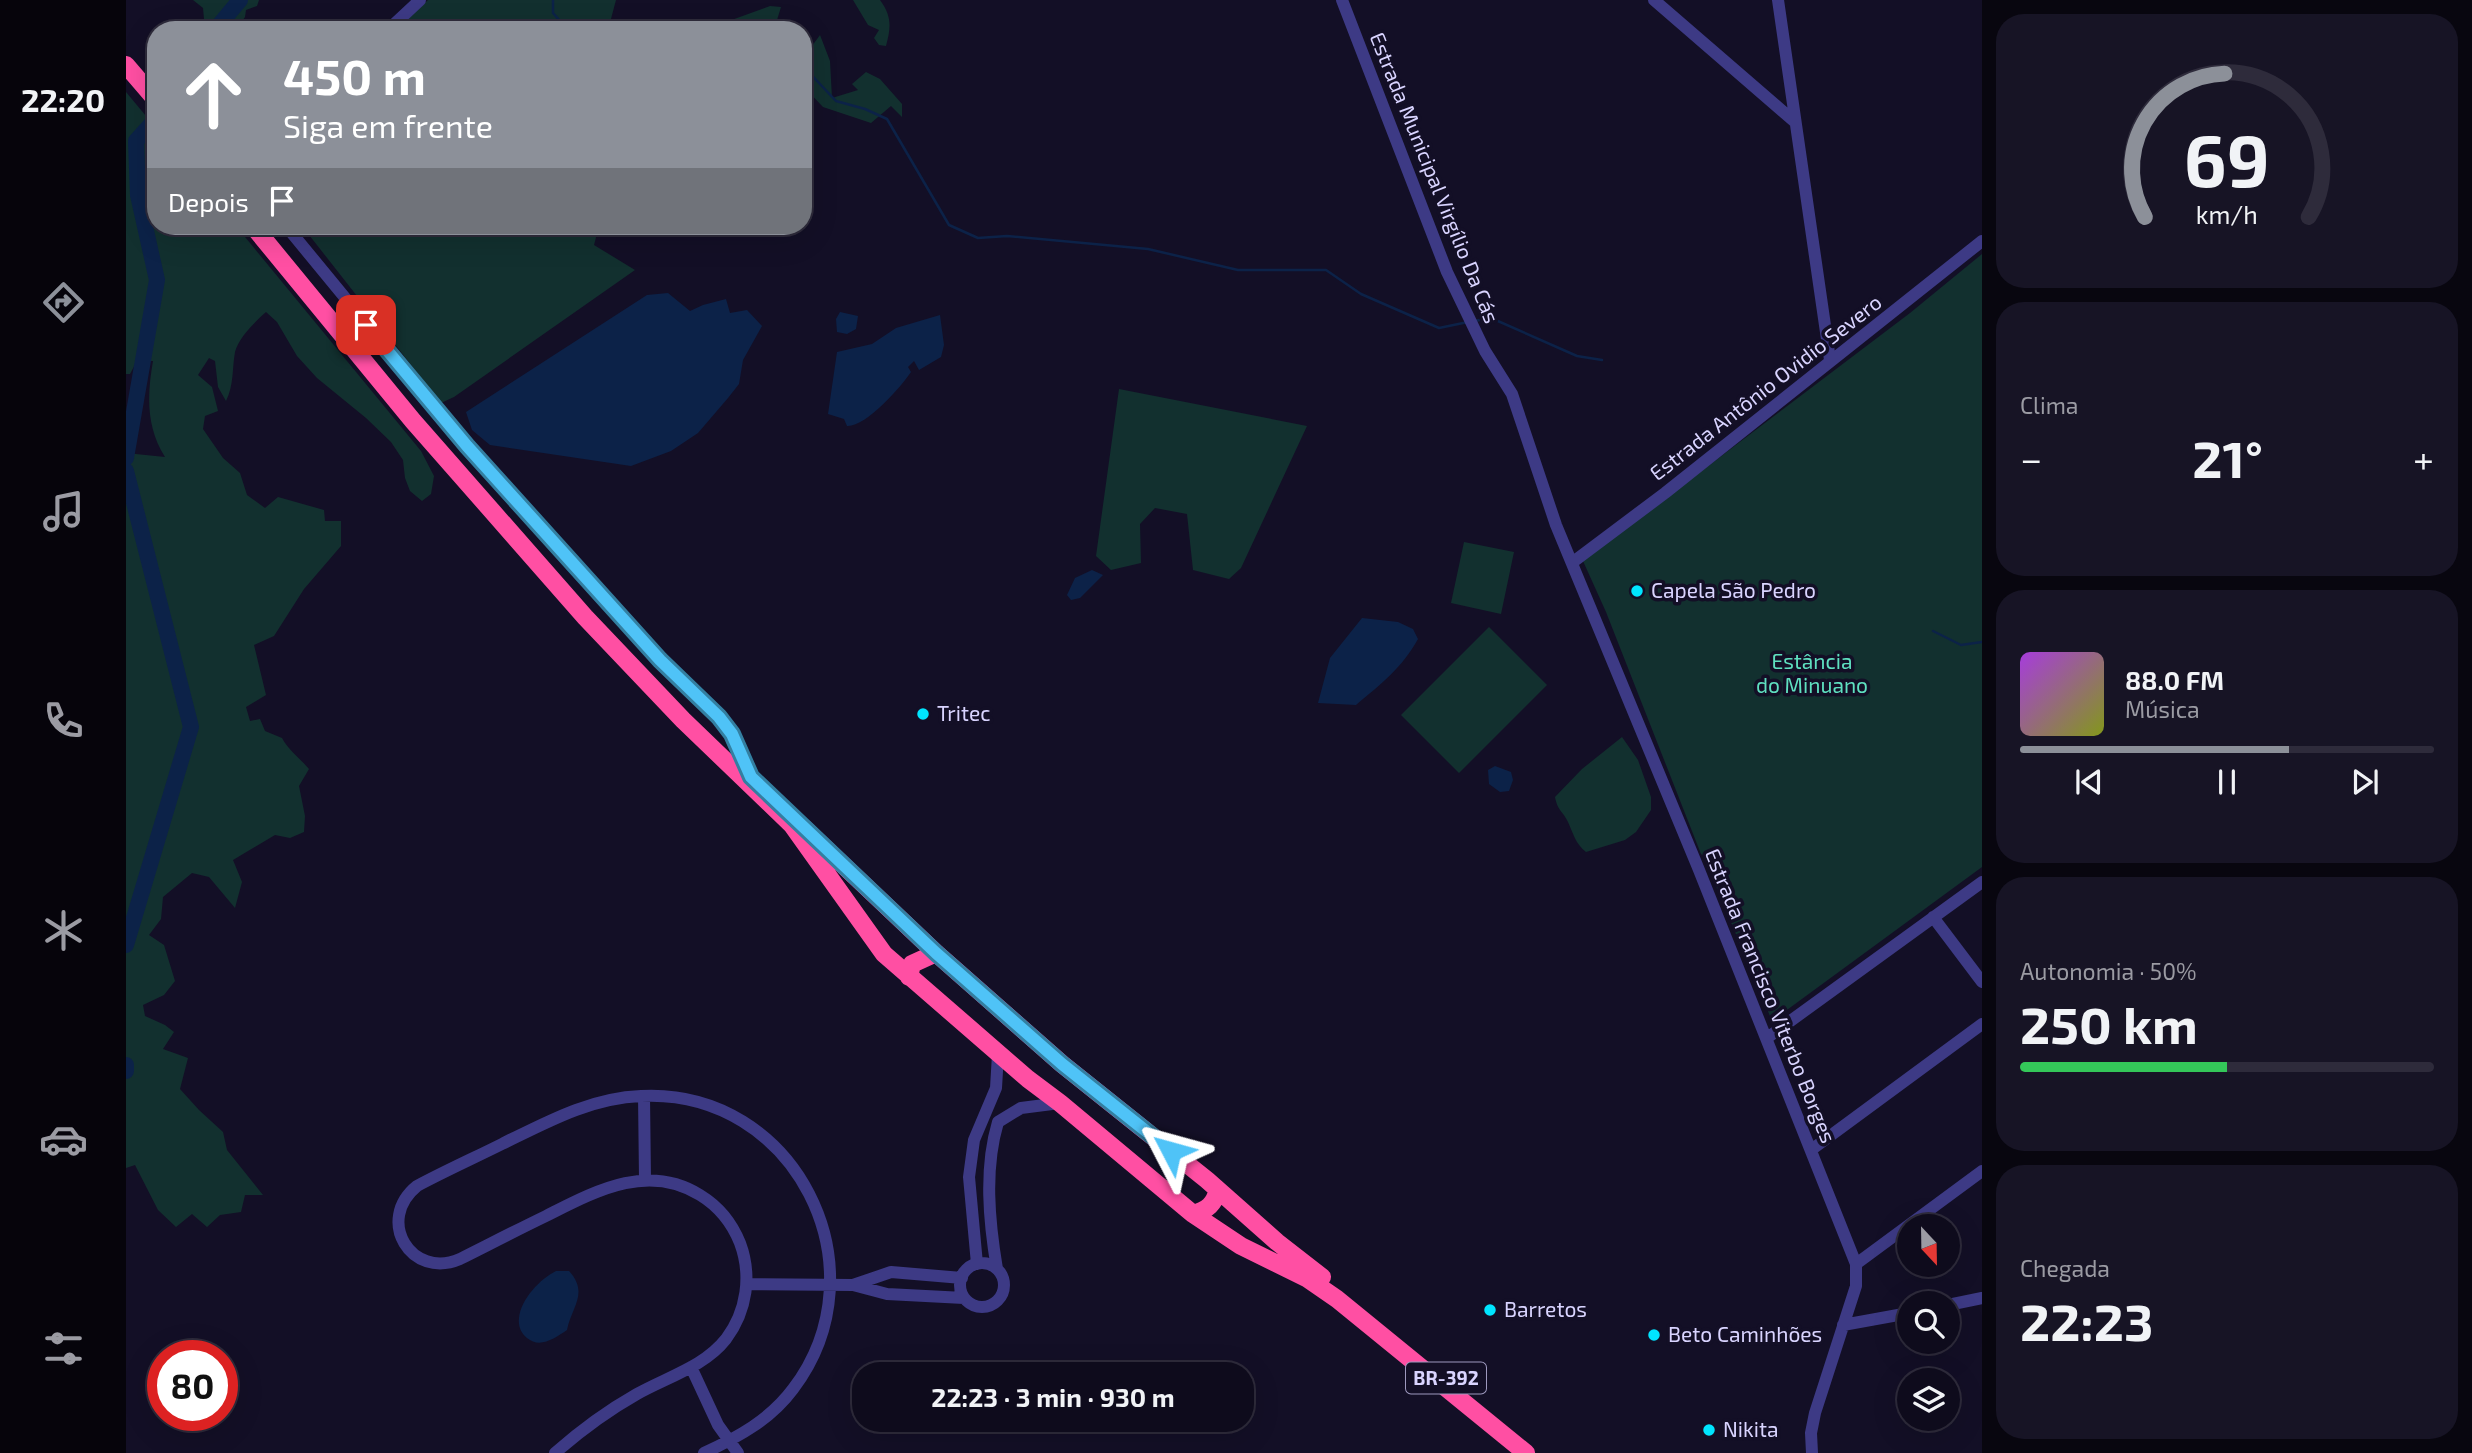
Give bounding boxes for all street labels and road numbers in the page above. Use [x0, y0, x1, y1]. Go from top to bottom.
street label: Estrada Municipal Virgílio Da Cás [1366, 29, 1505, 326]
street label: Estrada Antônio Ovidio Severo [1644, 289, 1886, 485]
street label: Estrada Francisco Viterbo Borges [1701, 845, 1842, 1146]
road number: BR-392 [1406, 1362, 1486, 1394]

